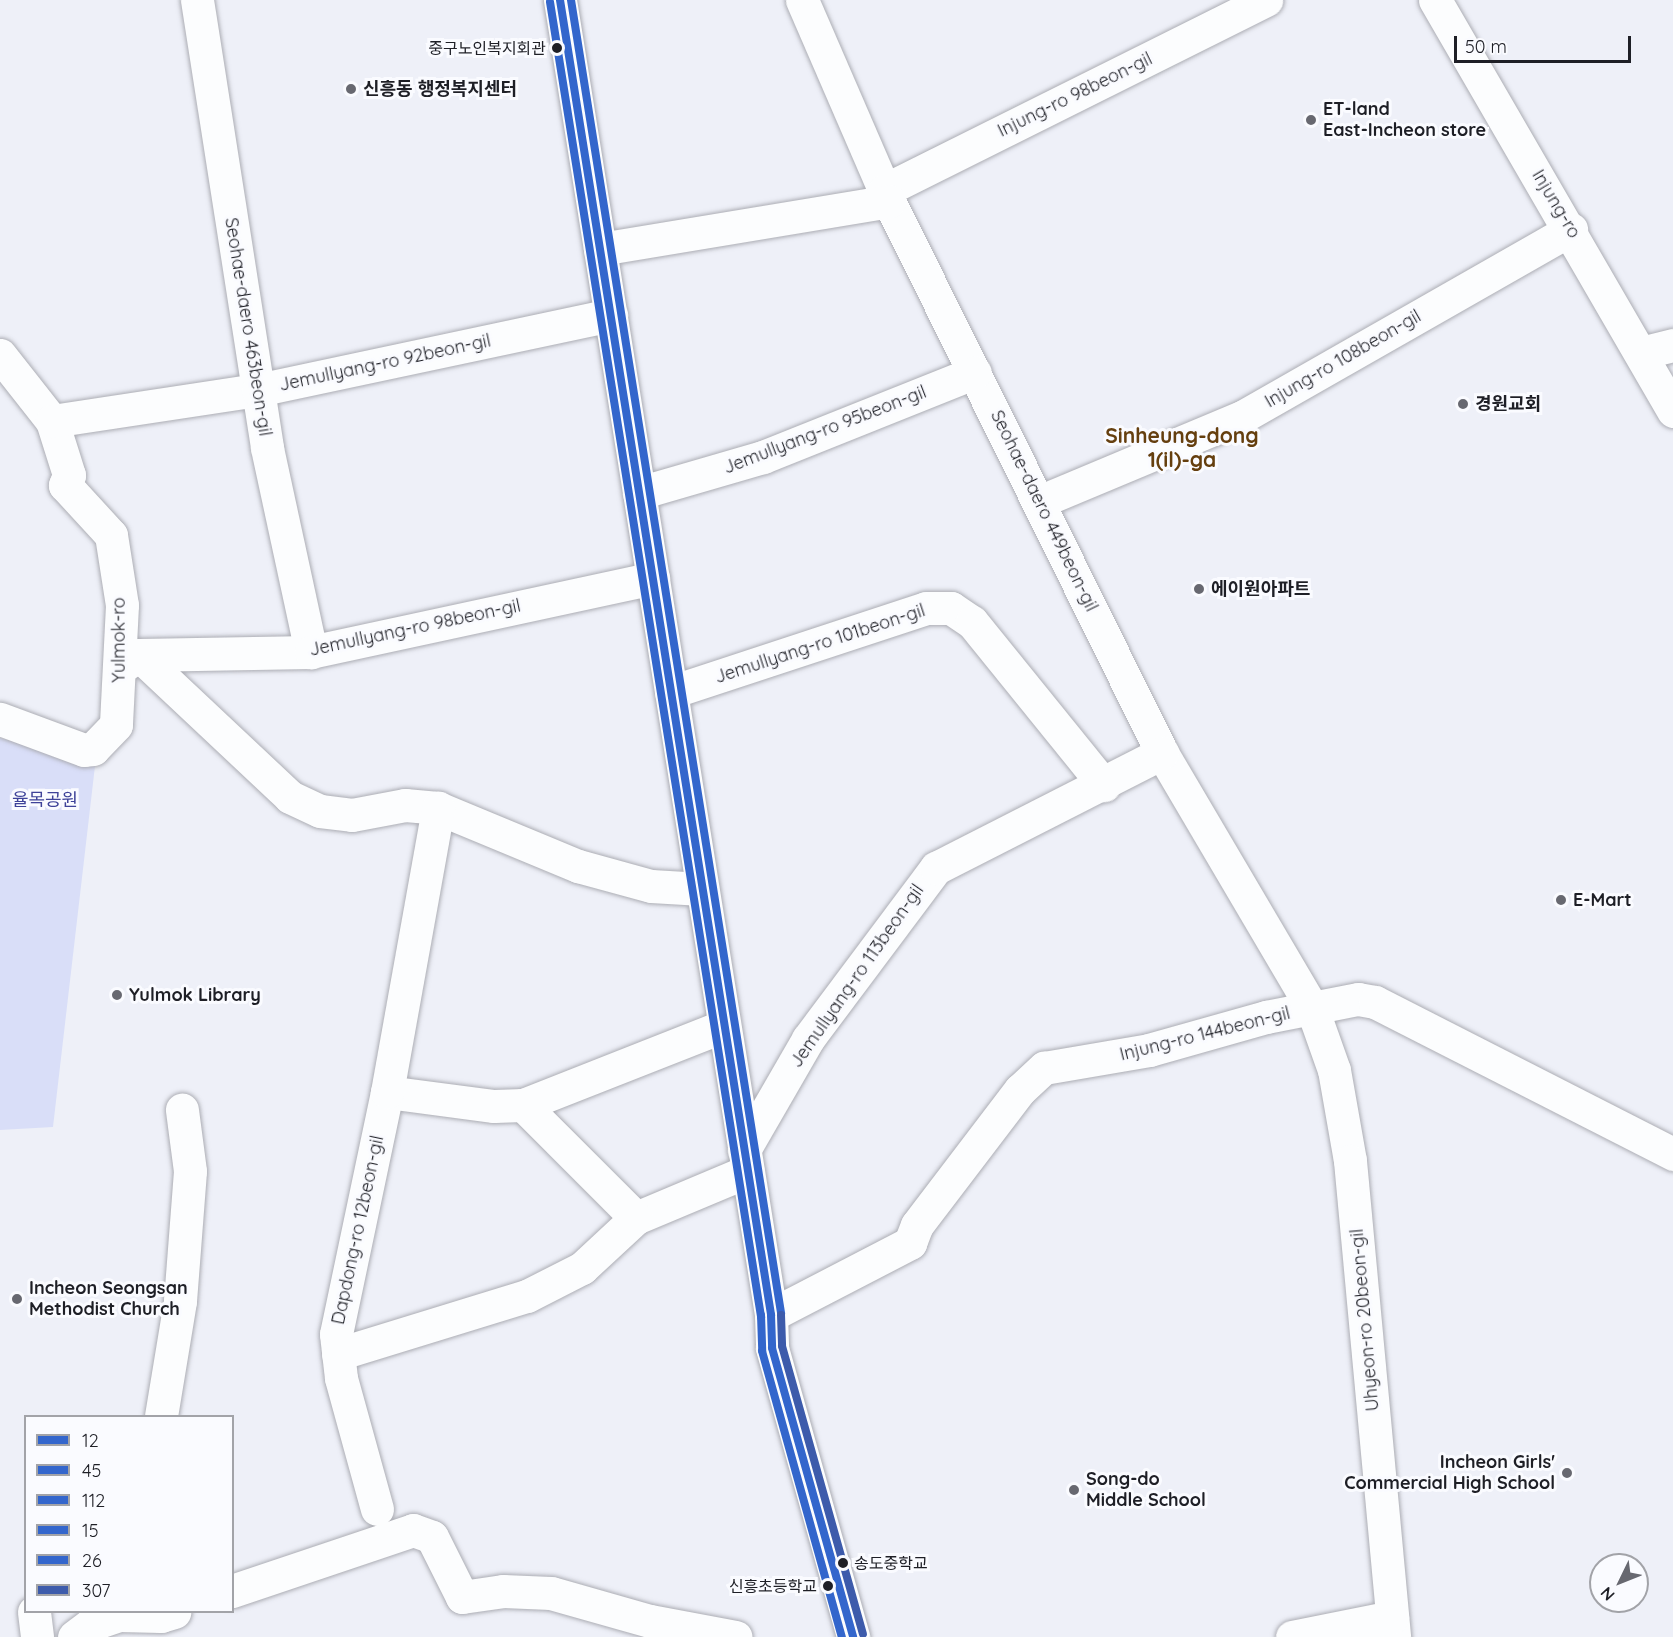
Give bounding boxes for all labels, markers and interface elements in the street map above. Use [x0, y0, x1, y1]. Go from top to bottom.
scale bar [1457, 24, 1634, 62]
text: 50 m [1465, 35, 1507, 58]
place label: 중구노인복지회관 [428, 38, 546, 58]
marker: 중구노인복지회관 [551, 42, 563, 54]
street label: Injung-ro 98beon-gil [994, 48, 1156, 142]
place label: 신흥동 행정복지센터 [363, 78, 517, 100]
marker: 신흥동 행정복지센터 [344, 82, 358, 96]
place label: ET-land East-Incheon store [1323, 99, 1486, 142]
marker: ET-land East-Incheon store [1304, 113, 1318, 127]
street label: Injung-ro [1527, 166, 1585, 242]
street label: Seohae-daero 463beon-gil [220, 216, 276, 438]
street label: Injung-ro 108beon-gil [1261, 305, 1425, 413]
street label: Jemullyang-ro 92beon-gil [277, 330, 493, 396]
street label: Jemullyang-ro 95beon-gil [720, 381, 930, 479]
place label: 경원교회 [1475, 393, 1541, 415]
marker: 경원교회 [1456, 397, 1470, 411]
street label: Seohae-daero 449beon-gil [986, 407, 1102, 615]
district label: Sinheung-dong 1(il)-ga [1105, 422, 1259, 472]
place label: 에이원아파트 [1211, 578, 1310, 600]
marker: 에이원아파트 [1192, 582, 1206, 596]
street label: Jemullyang-ro 98beon-gil [307, 595, 523, 661]
street label: Yulmok-ro [108, 597, 130, 683]
street label: Jemullyang-ro 101beon-gil [712, 600, 928, 688]
park label: 율목공원 [12, 789, 78, 811]
street label: Jemullyang-ro 113beon-gil [785, 880, 929, 1072]
place label: E-Mart [1573, 889, 1632, 911]
marker: E-Mart [1554, 893, 1568, 907]
place label: Yulmok Library [129, 984, 261, 1006]
marker: Yulmok Library [110, 988, 124, 1002]
street label: Injung-ro 144beon-gil [1118, 1002, 1292, 1066]
street label: Dapdong-ro 12beon-gil [327, 1133, 389, 1327]
street label: Uhyeon-ro 20beon-gil [1346, 1228, 1384, 1412]
place label: Incheon Seongsan Methodist Church [29, 1278, 188, 1320]
marker: Incheon Seongsan Methodist Church [10, 1292, 24, 1306]
legend [24, 1415, 234, 1613]
text: 12 [82, 1429, 99, 1452]
place label: Incheon Girls' Commercial High School [1344, 1452, 1555, 1494]
text: 45 [82, 1459, 101, 1482]
marker: Incheon Girls' Commercial High School [1560, 1466, 1574, 1480]
place label: Song-do Middle School [1086, 1469, 1206, 1512]
marker: Song-do Middle School [1067, 1483, 1081, 1497]
text: 112 [82, 1489, 105, 1512]
text: 15 [82, 1519, 98, 1542]
text: 26 [82, 1549, 102, 1572]
place label: 송도중학교 [854, 1553, 928, 1573]
north arrow [1589, 1553, 1649, 1613]
marker: 송도중학교 [837, 1557, 849, 1569]
place label: 신흥초등학교 [729, 1576, 817, 1596]
text: 307 [82, 1579, 110, 1602]
marker: 신흥초등학교 [822, 1580, 834, 1592]
text: N [1596, 1583, 1619, 1605]

